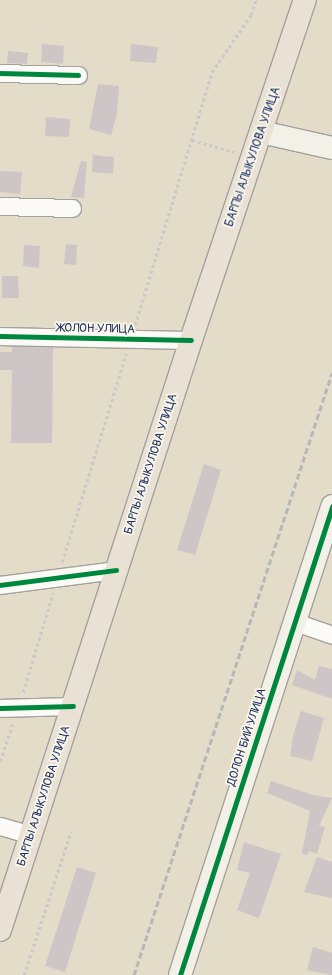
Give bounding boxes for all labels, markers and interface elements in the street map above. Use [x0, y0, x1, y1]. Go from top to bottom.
street label: БАРПЫ АЛЫКУЛОВА УЛИЦА [222, 85, 284, 229]
street label: ЖОЛОН УЛИЦА [57, 321, 135, 337]
street label: БАРПЫ АЛЫКУЛОВА УЛИЦА [121, 392, 181, 536]
street label: ДОЛОН БИЙ УЛИЦА [224, 686, 270, 788]
street label: БАРПЫ АЛЫКУЛОВА УЛИЦА [14, 724, 74, 868]

